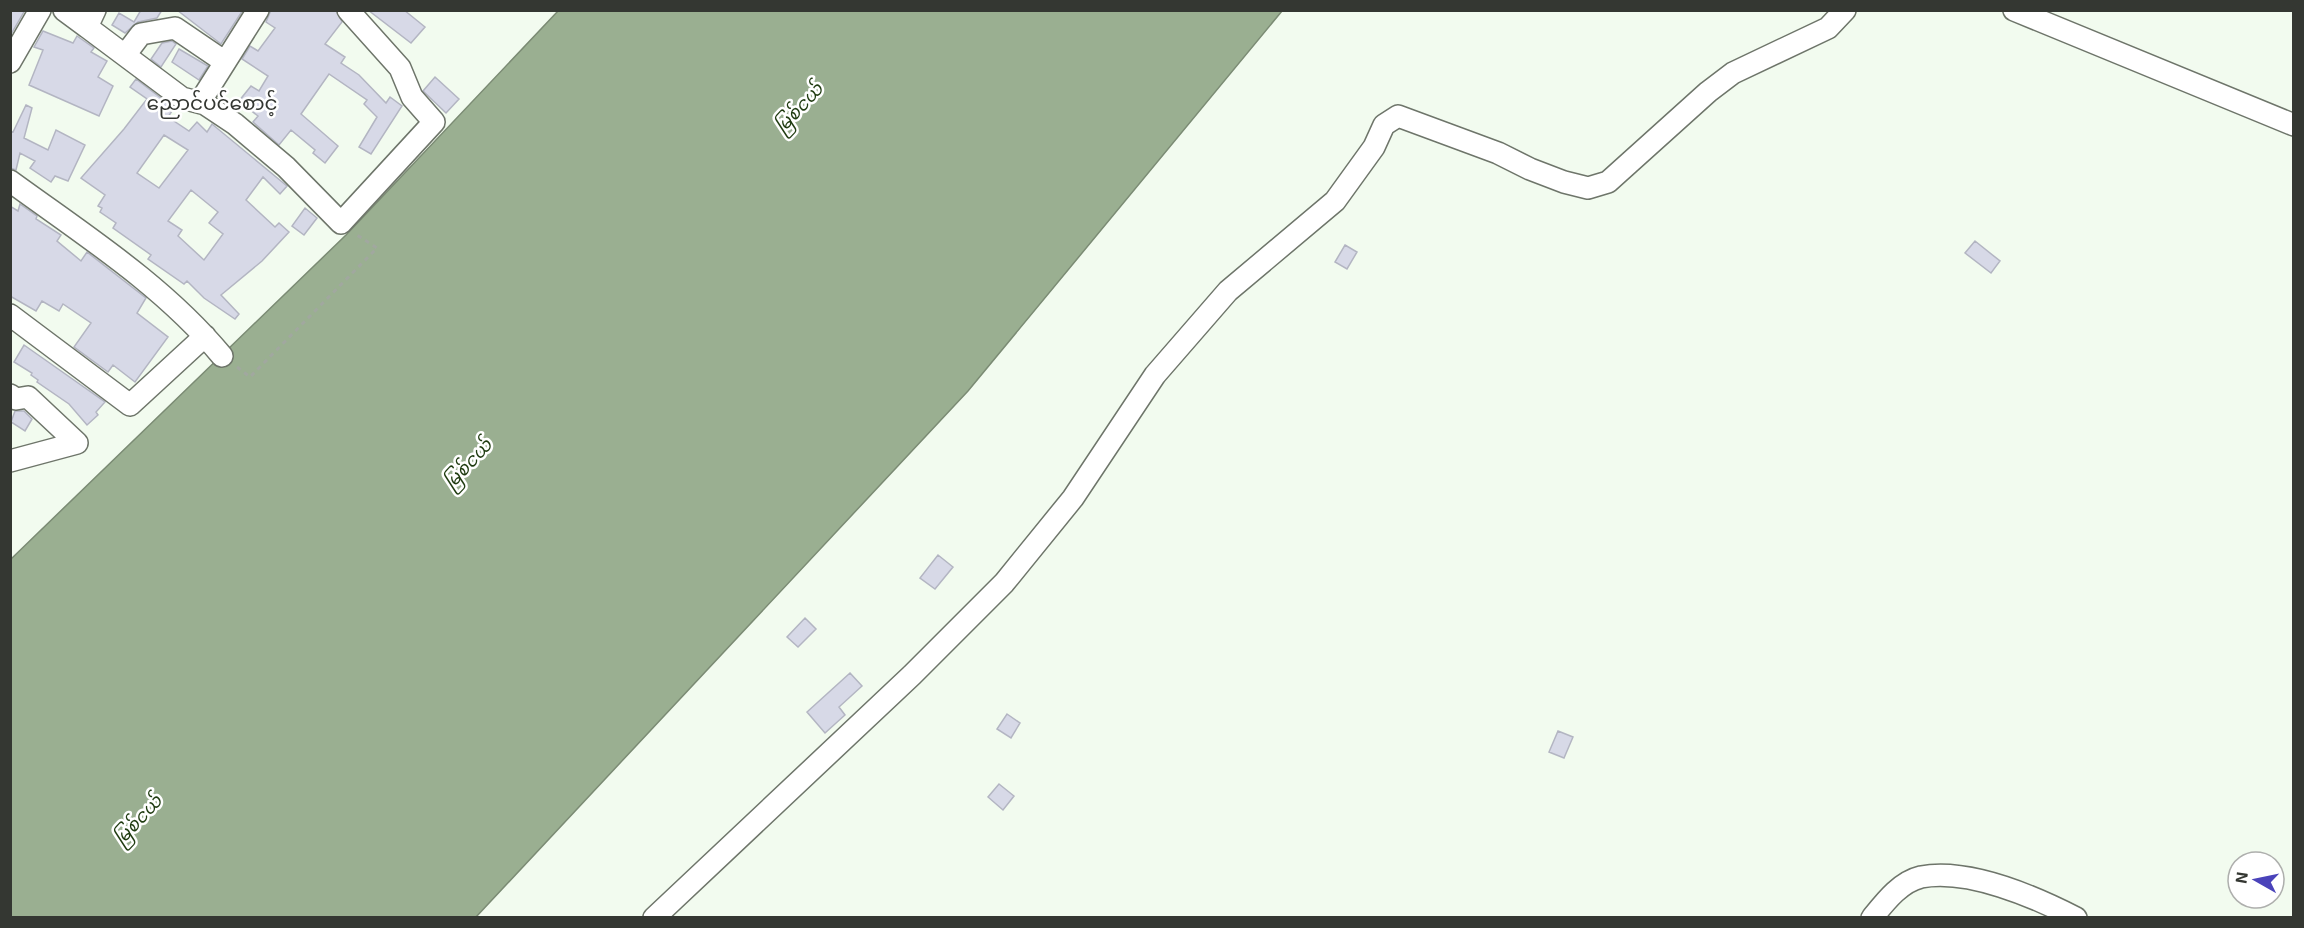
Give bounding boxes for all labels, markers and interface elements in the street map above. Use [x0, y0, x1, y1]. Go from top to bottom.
water label: မြစ်ငယ် [769, 76, 832, 140]
district label: ညောင်ပင်စောင့် [146, 89, 278, 119]
water label: မြစ်ငယ် [438, 432, 501, 496]
water label: မြစ်ငယ် [108, 788, 171, 852]
north arrow [2226, 850, 2286, 910]
text: N [2230, 870, 2251, 885]

